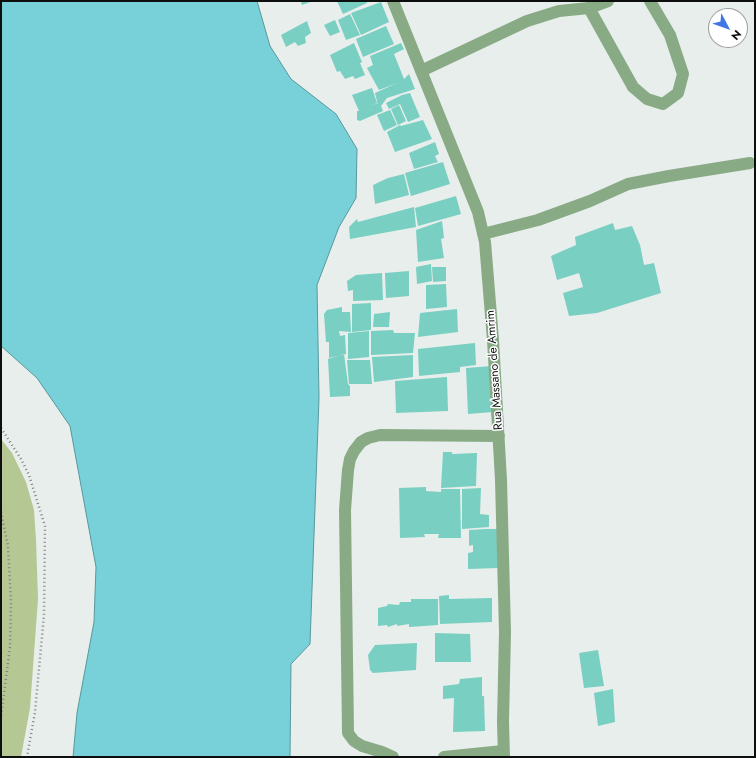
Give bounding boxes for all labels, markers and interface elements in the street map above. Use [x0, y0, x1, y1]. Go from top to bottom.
north arrow [708, 8, 748, 48]
text: N [727, 27, 745, 44]
street label: Rua Massano de Amrim [484, 310, 506, 430]

